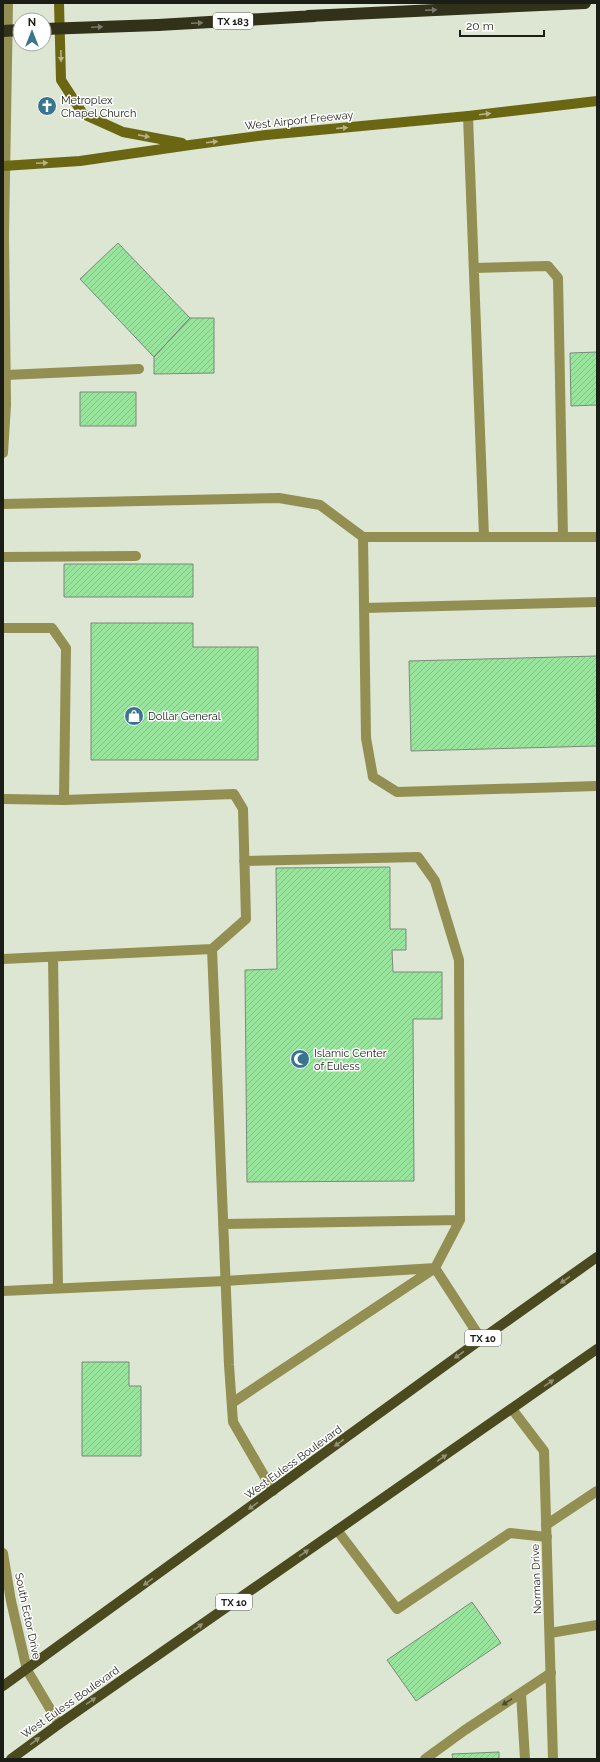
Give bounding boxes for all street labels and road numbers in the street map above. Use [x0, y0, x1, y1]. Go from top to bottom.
road number: TX 183 [213, 13, 253, 29]
street label: West Airport Freeway [244, 108, 354, 133]
road number: TX 10 [465, 1330, 501, 1346]
street label: West Euless Boulevard [242, 1423, 345, 1502]
street label: Norman Drive [529, 1543, 544, 1614]
street label: South Ector Drive [12, 1572, 43, 1661]
road number: TX 10 [216, 1594, 252, 1610]
street label: West Euless Boulevard [19, 1663, 122, 1741]

